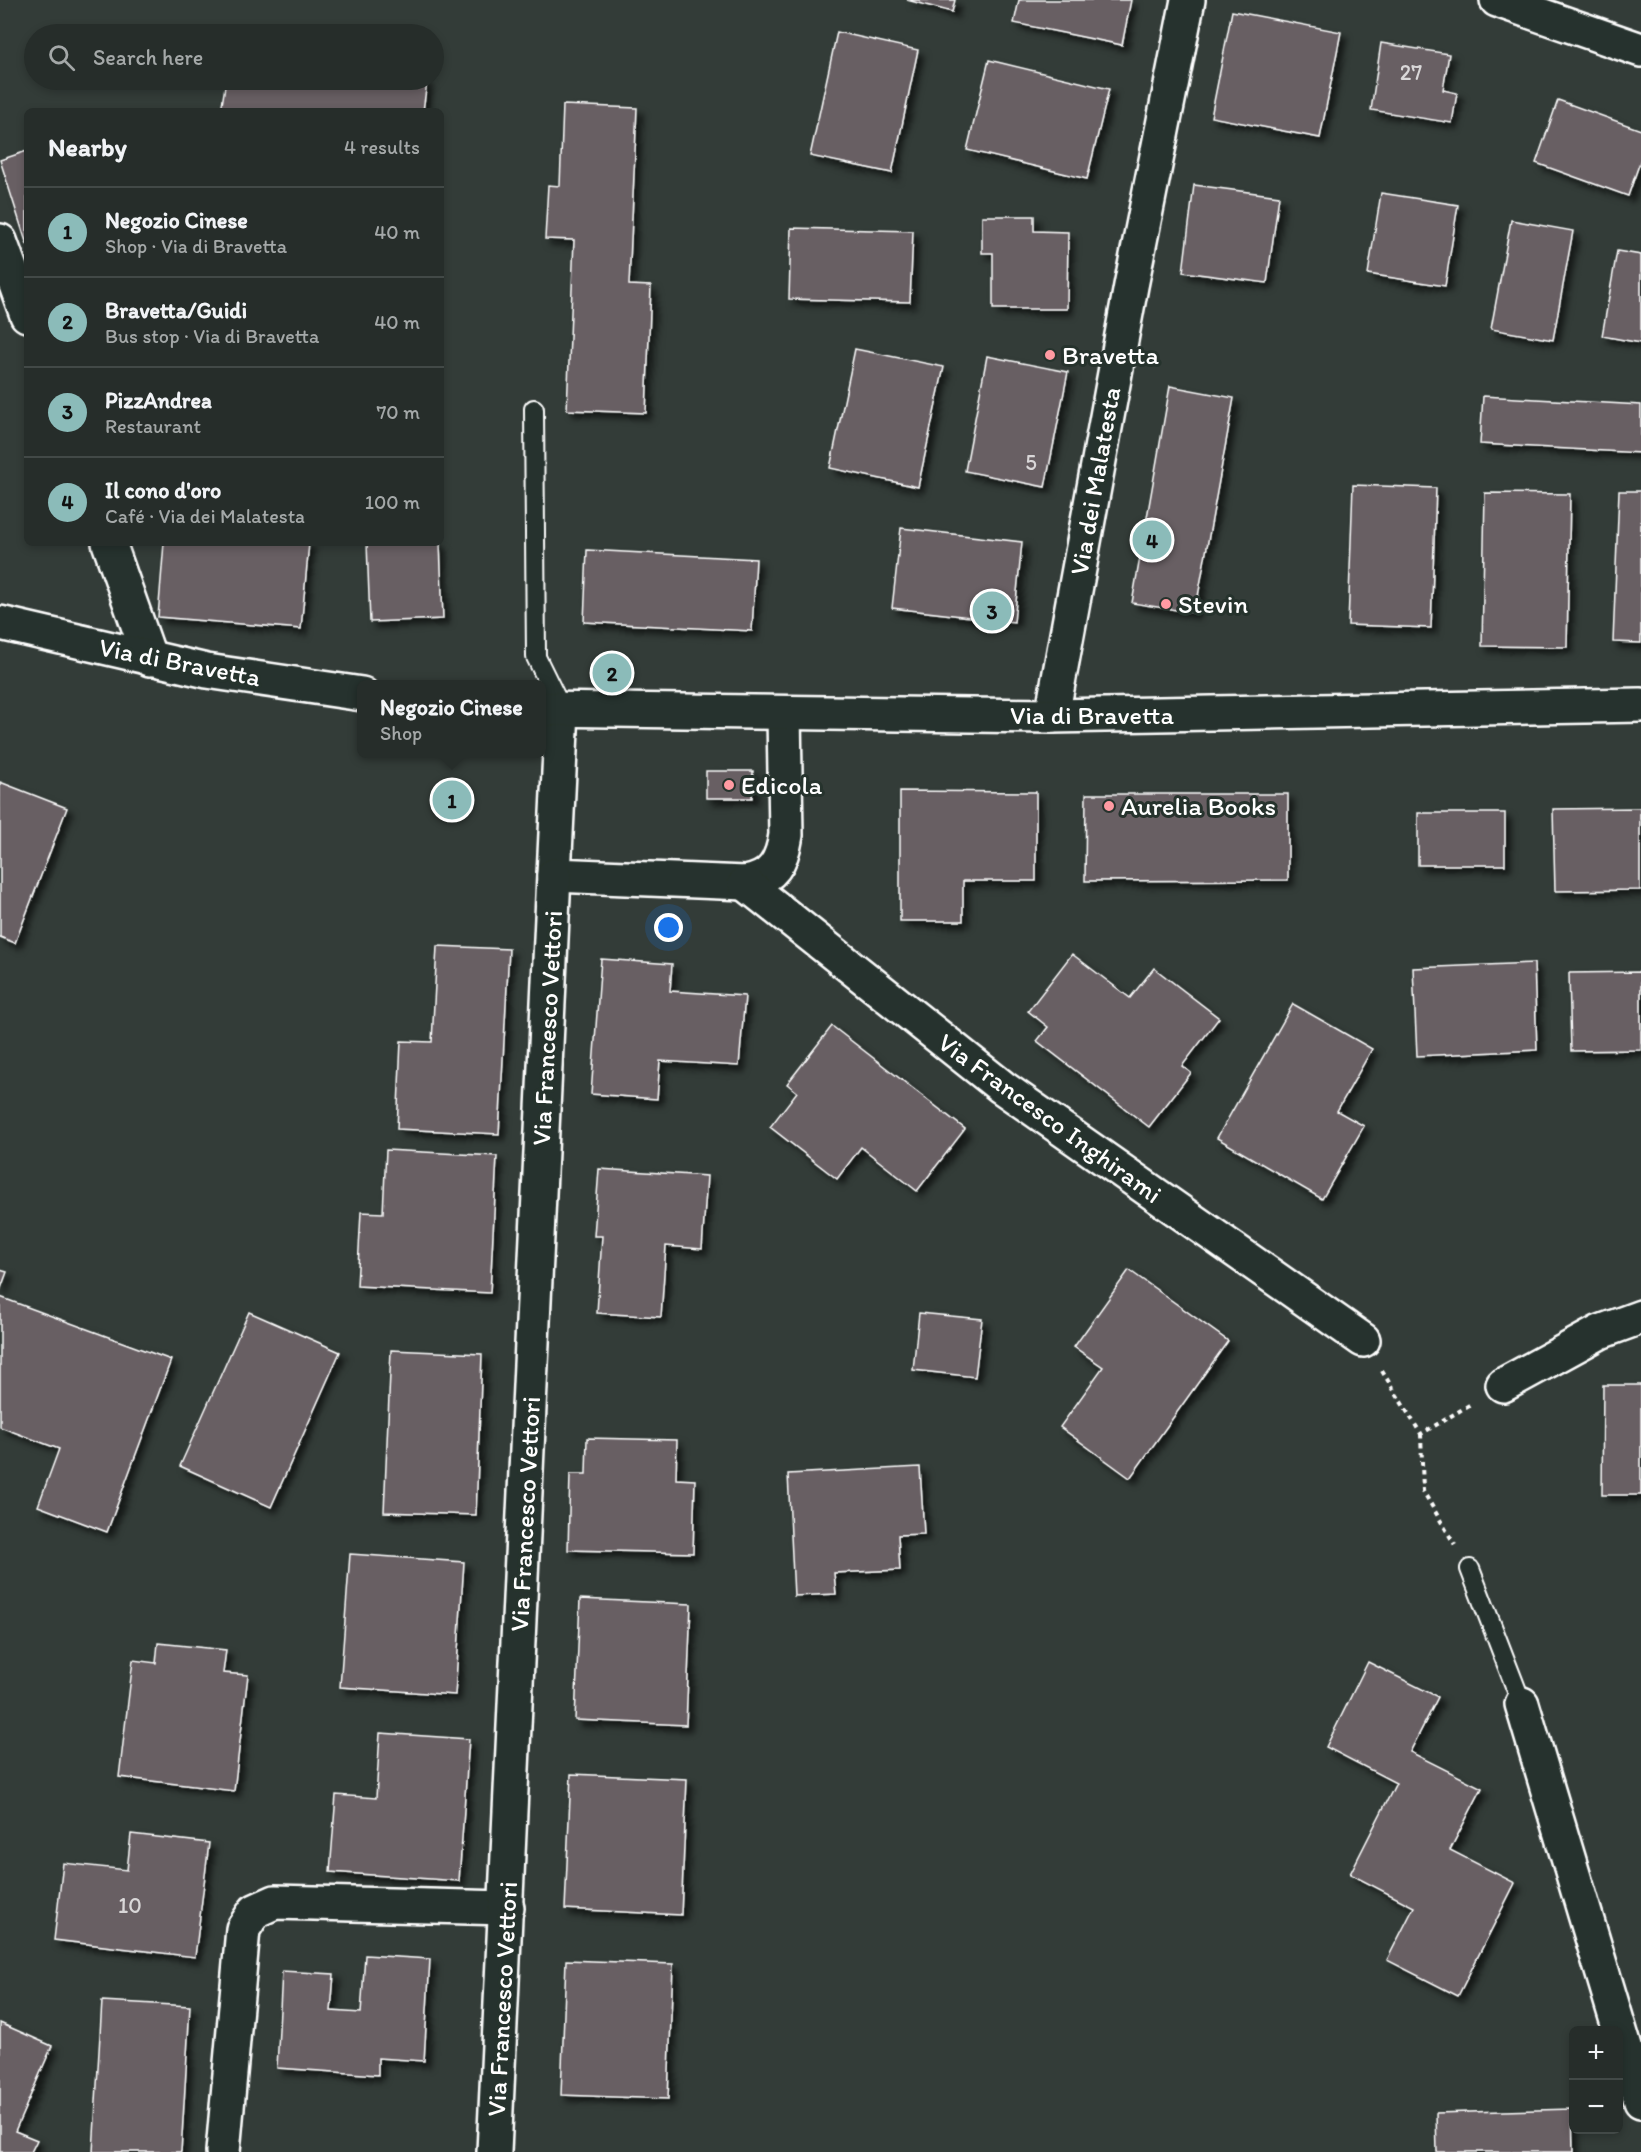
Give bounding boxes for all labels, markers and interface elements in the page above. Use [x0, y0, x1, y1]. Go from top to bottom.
search box [24, 24, 444, 90]
icon: search [45, 41, 78, 74]
text: Search here [93, 44, 203, 71]
house number: 27 [1400, 59, 1422, 86]
text: Nearby [48, 131, 127, 163]
text: 4 results [344, 135, 420, 159]
text: Negozio Cinese [105, 207, 248, 234]
text: 1 [63, 220, 72, 244]
text: 40 m [374, 220, 420, 244]
text: Shop · Via di Bravetta [105, 234, 287, 258]
text: Bravetta/Guidi [105, 297, 247, 324]
text: 2 [62, 310, 73, 334]
text: 40 m [374, 310, 420, 334]
text: Bus stop · Via di Bravetta [105, 324, 319, 348]
place label: Bravetta [1062, 339, 1160, 371]
marker: Bravetta [1043, 348, 1057, 362]
street label: Via dei Malatesta [1063, 384, 1127, 578]
text: PizzAndrea [105, 387, 212, 414]
text: 3 [62, 400, 73, 424]
text: 70 m [376, 400, 420, 424]
text: Restaurant [105, 414, 201, 438]
house number: 5 [1025, 449, 1037, 476]
text: Il cono d'oro [105, 477, 221, 504]
text: 4 [61, 490, 74, 514]
text: 100 m [365, 490, 420, 514]
text: Café · Via dei Malatesta [105, 504, 305, 528]
pin: 4 [1132, 518, 1172, 562]
pin: 3 [972, 588, 1012, 634]
place label: Stevin [1178, 588, 1248, 620]
marker: Stevin [1159, 597, 1173, 611]
street label: Via di Bravetta [96, 631, 264, 693]
pin: 2 [592, 650, 632, 696]
popup [357, 680, 546, 758]
text: Negozio Cinese [380, 694, 523, 721]
street label: Via di Bravetta [1010, 699, 1174, 731]
text: Shop [380, 721, 422, 745]
place label: Edicola [741, 769, 823, 801]
pin: 1 [432, 778, 472, 822]
marker: Edicola [722, 778, 736, 792]
place label: Aurelia Books [1121, 790, 1276, 822]
marker: Aurelia Books [1102, 799, 1116, 813]
street label: Via Francesco Vettori [525, 910, 569, 1146]
your location [654, 913, 683, 942]
street label: Via Francesco Inghirami [932, 1026, 1168, 1210]
street label: Via Francesco Vettori [503, 1396, 547, 1632]
street label: Via Francesco Vettori [480, 1881, 524, 2117]
house number: 10 [118, 1892, 142, 1919]
map controls [1569, 2026, 1623, 2134]
button: + [1569, 2026, 1623, 2080]
button: − [1569, 2080, 1623, 2134]

